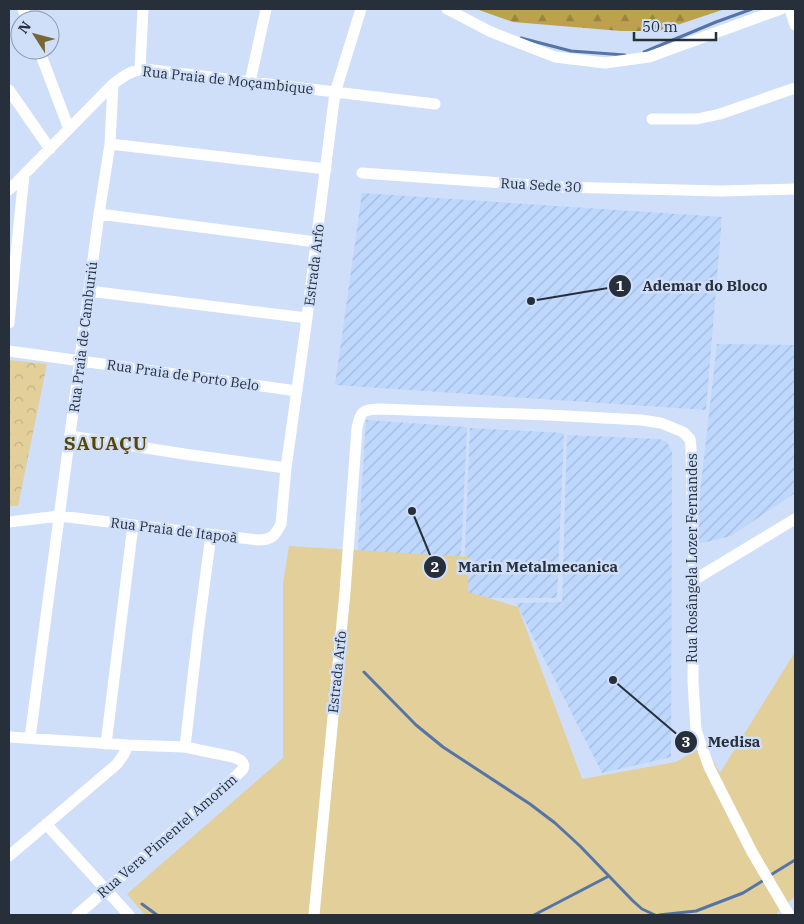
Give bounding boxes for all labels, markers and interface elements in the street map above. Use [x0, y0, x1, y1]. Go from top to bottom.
north arrow [10, 10, 60, 60]
scale bar [634, 10, 716, 42]
text: 50 m [642, 17, 678, 36]
text: N [14, 18, 35, 37]
street label: Rua Praia de Moçambique [142, 62, 314, 98]
street label: Rua Sede 30 [500, 174, 582, 196]
street label: Estrada Arfo [300, 223, 328, 307]
street label: Rua Praia de Camburiú [65, 260, 101, 414]
callout: Ademar do Bloco [607, 271, 777, 301]
text: 1 [615, 276, 625, 295]
text: Ademar do Bloco [643, 276, 768, 295]
street label: Rua Praia de Porto Belo [106, 355, 260, 395]
district label: SAUAÇU [64, 431, 148, 455]
street label: Rua Rosângela Lozer Fernandes [683, 453, 701, 663]
street label: Rua Praia de Itapoã [110, 513, 239, 547]
callout: Marin Metalmecanica [423, 552, 628, 582]
text: 2 [430, 557, 440, 576]
text: Marin Metalmecanica [458, 557, 618, 576]
street label: Estrada Arfo [324, 630, 350, 714]
callout: Medisa [673, 727, 771, 757]
text: 3 [681, 732, 691, 751]
text: Medisa [708, 732, 761, 751]
street label: Rua Vera Pimentel Amorim [93, 770, 241, 902]

